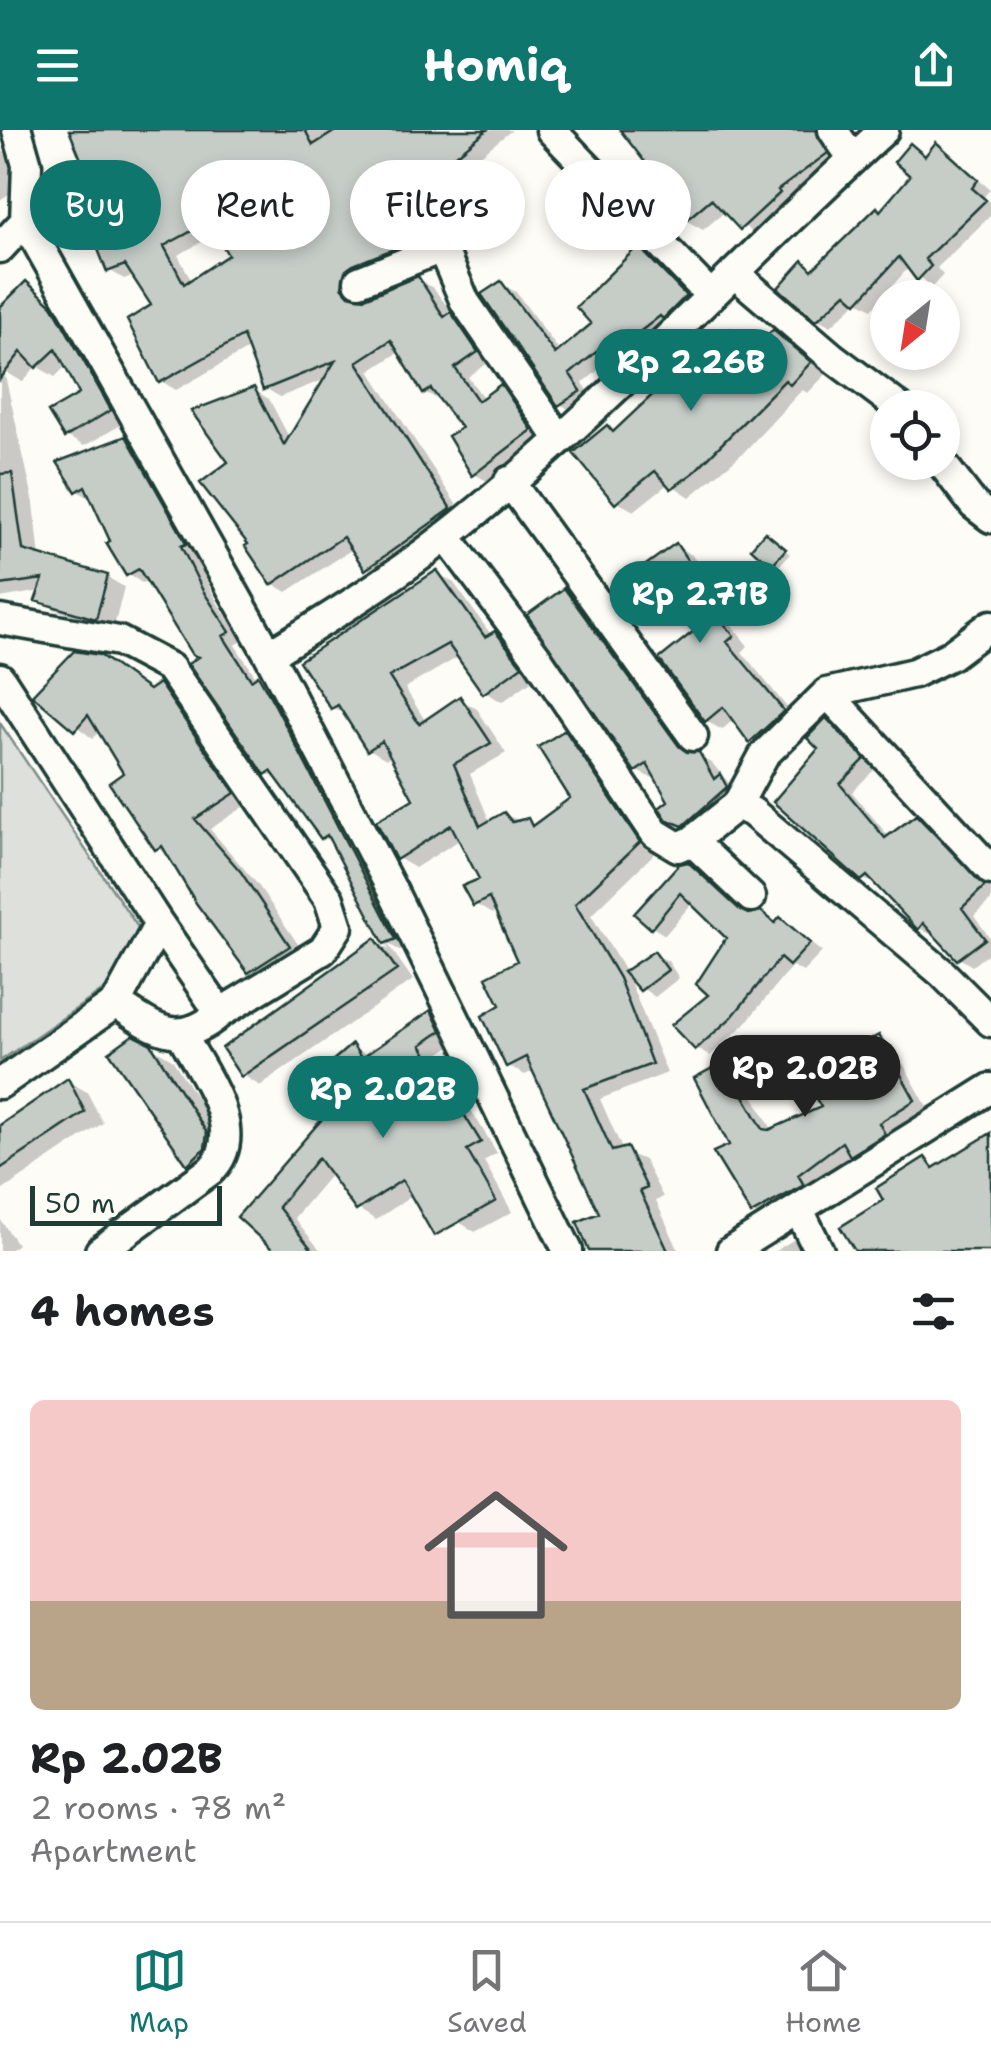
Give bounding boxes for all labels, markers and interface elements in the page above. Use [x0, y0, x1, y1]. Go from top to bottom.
text: Homiq [423, 35, 568, 95]
icon: menu [30, 38, 85, 93]
icon: share [906, 38, 961, 93]
chip: Buy [30, 160, 161, 250]
chip: Rent [181, 160, 330, 250]
chip: Filters [350, 160, 525, 250]
chip: New [545, 160, 691, 250]
north arrow [870, 280, 960, 370]
map controls [870, 280, 960, 480]
pin: Rp 2.26B [588, 329, 794, 414]
text: Rp 2.26B [617, 340, 765, 383]
button: locate [870, 390, 960, 480]
pin: Rp 2.71B [597, 561, 803, 646]
text: Rp 2.71B [631, 572, 769, 615]
pin: Rp 2.02B [702, 1035, 908, 1120]
text: Rp 2.02B [731, 1046, 879, 1089]
pin: Rp 2.02B [280, 1056, 486, 1141]
text: Rp 2.02B [309, 1067, 457, 1110]
scale bar [30, 1181, 222, 1226]
text: 50 m [45, 1184, 115, 1222]
text: 4 homes [30, 1283, 215, 1339]
icon: filters [906, 1284, 961, 1339]
icon: home [406, 1465, 586, 1645]
text: Rp 2.02B [30, 1730, 223, 1786]
text: 2 rooms · 78 m² [30, 1786, 286, 1829]
text: Apartment [30, 1829, 197, 1872]
tab: Map [129, 1943, 189, 2041]
tab: Saved [447, 1943, 527, 2041]
tab: Home [785, 1943, 862, 2041]

